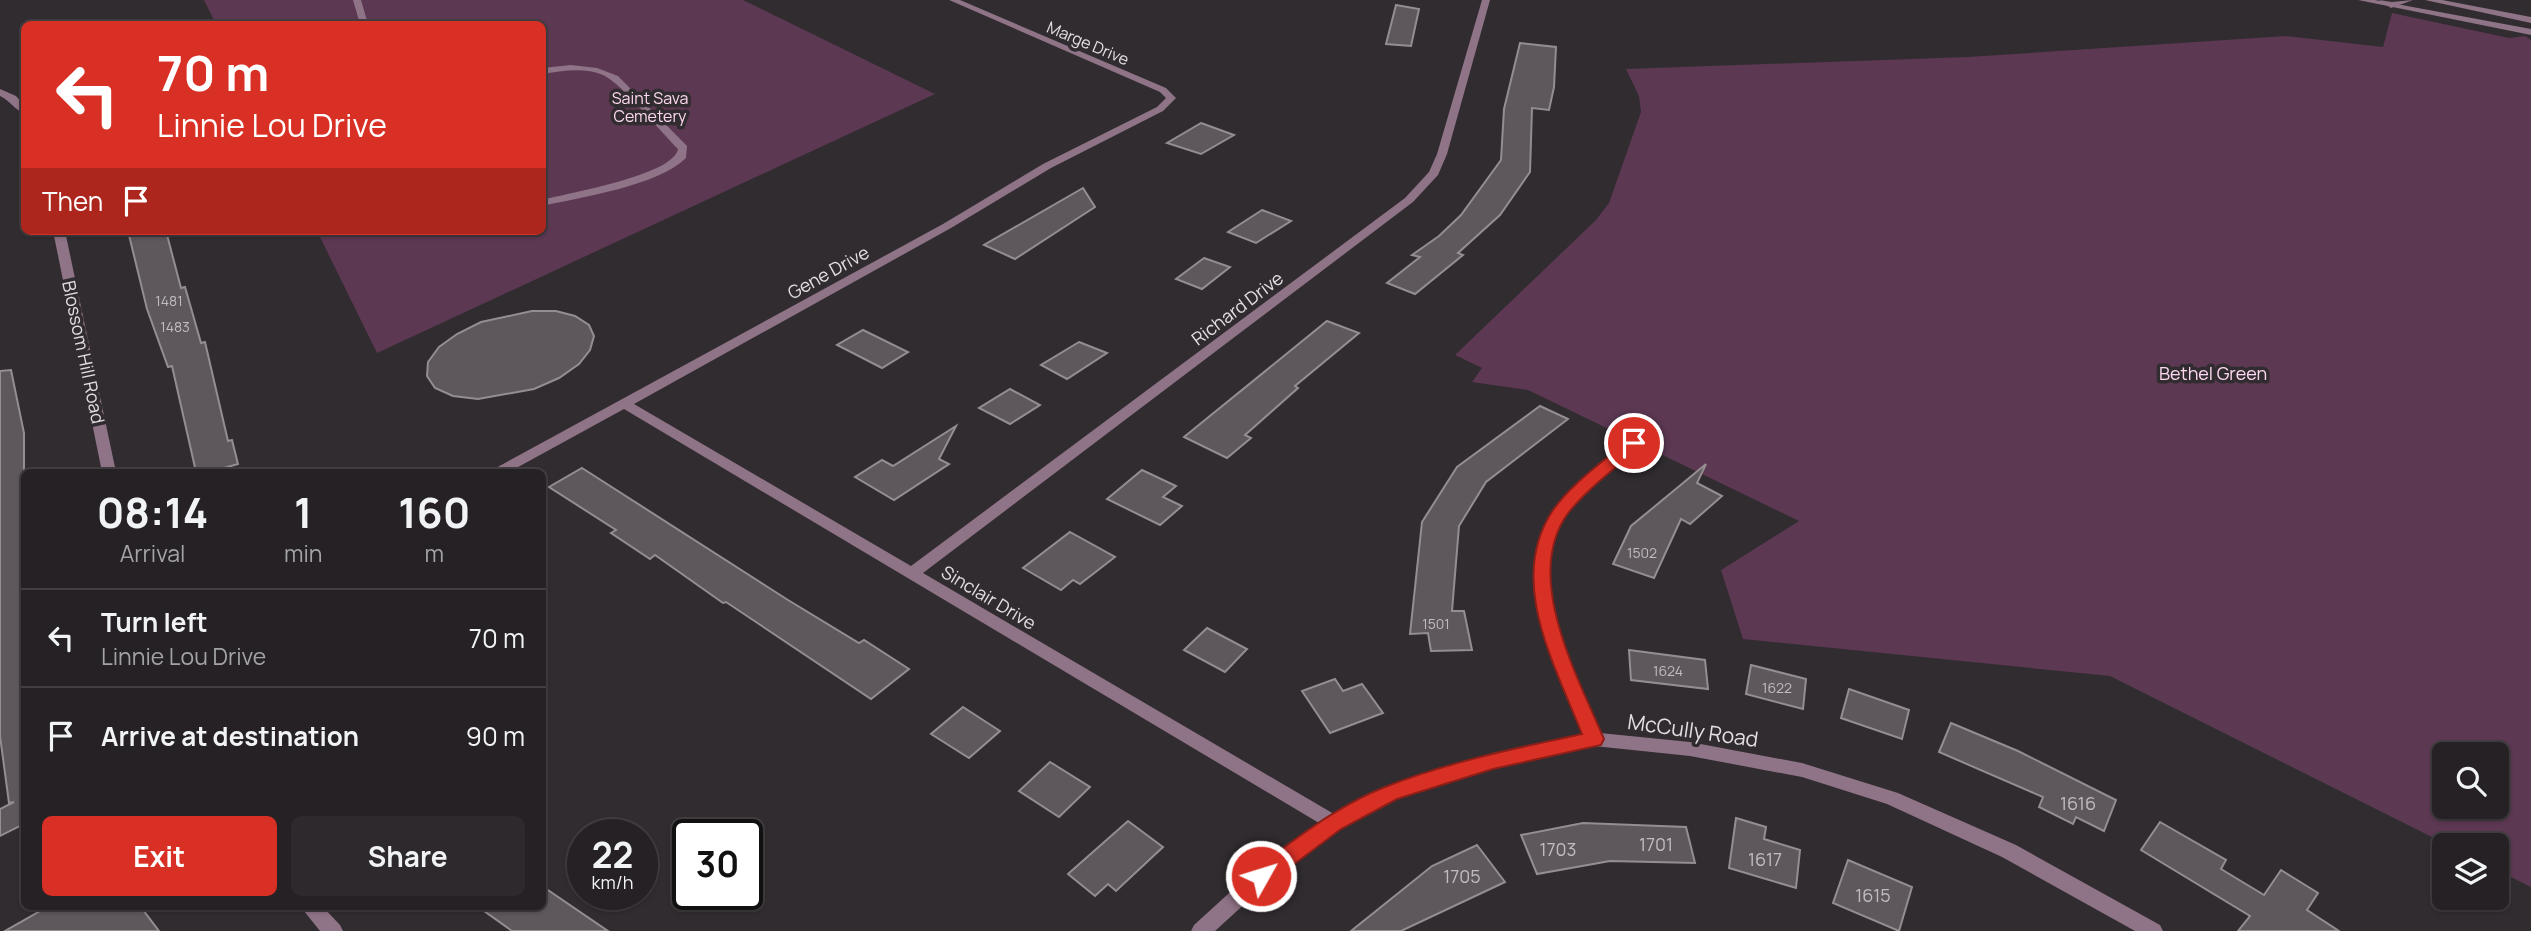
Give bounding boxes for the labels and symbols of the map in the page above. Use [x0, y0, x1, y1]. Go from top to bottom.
street label: Marge Drive [1044, 16, 1132, 70]
park label: Saint Sava Cemetery [612, 87, 688, 127]
street label: Gene Drive [783, 240, 873, 304]
street label: Richard Drive [1186, 266, 1288, 350]
street label: Blossom Hill Road [57, 278, 111, 426]
house number: 1481 [155, 291, 183, 310]
house number: 1483 [160, 317, 190, 336]
park label: Bethel Green [2159, 361, 2267, 385]
pin [1604, 413, 1664, 473]
house number: 1502 [1627, 543, 1657, 562]
street label: Sinclair Drive [937, 559, 1041, 635]
house number: 1501 [1422, 614, 1450, 633]
house number: 1624 [1653, 661, 1683, 680]
house number: 1622 [1762, 678, 1792, 697]
street label: McCully Road [1626, 707, 1760, 753]
house number: 1616 [2060, 791, 2096, 815]
speed limit sign: 30 [672, 819, 763, 910]
house number: 1701 [1639, 832, 1673, 856]
house number: 1703 [1540, 837, 1577, 861]
position arrow [1224, 839, 1298, 913]
house number: 1617 [1748, 847, 1782, 871]
house number: 1705 [1443, 864, 1481, 888]
house number: 1615 [1855, 883, 1891, 907]

